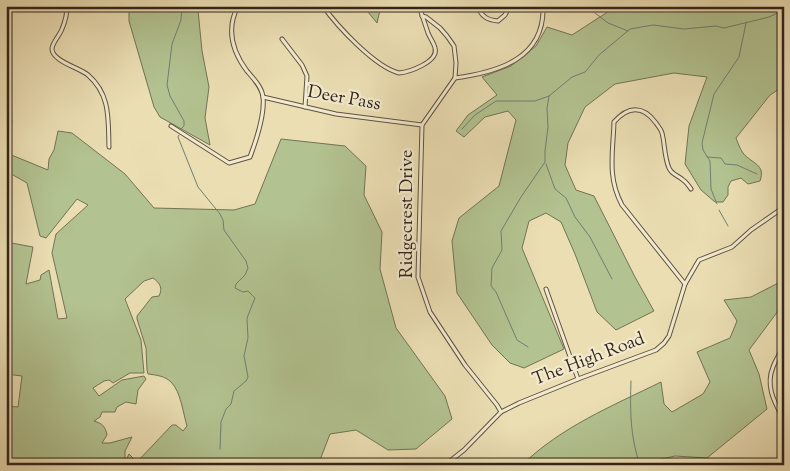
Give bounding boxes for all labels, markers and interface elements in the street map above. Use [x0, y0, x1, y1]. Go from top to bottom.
street label: Deer Pass [305, 80, 383, 118]
street label: Ridgecrest Drive [395, 150, 421, 278]
street label: The High Road [529, 327, 649, 393]

